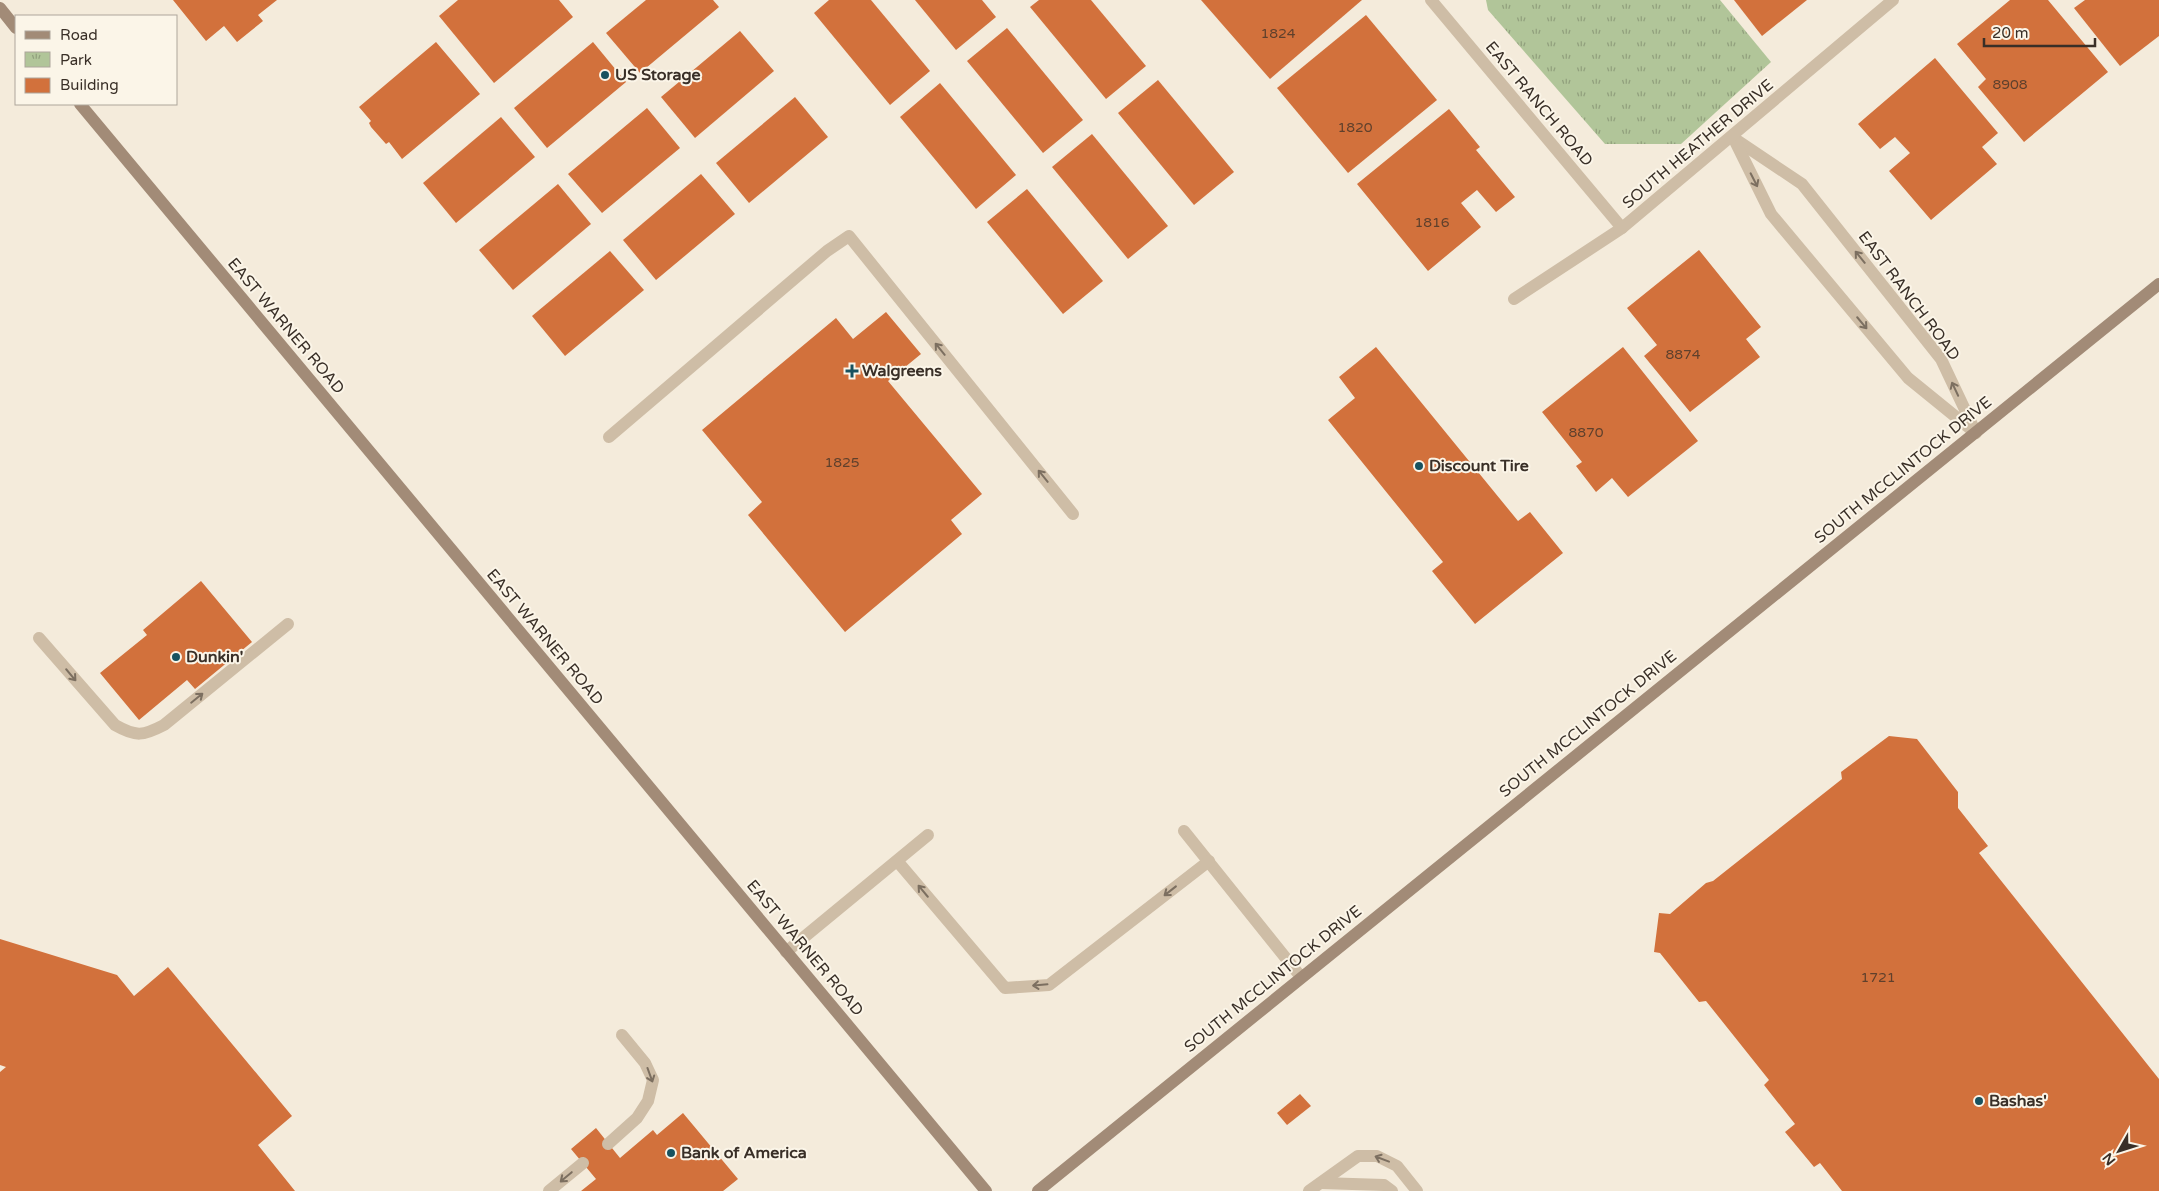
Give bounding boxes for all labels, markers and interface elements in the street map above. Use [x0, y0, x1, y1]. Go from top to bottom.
legend [15, 15, 178, 105]
scale bar [1984, 15, 2095, 47]
text: 20 m [1992, 24, 2029, 42]
house number: 1824 [1260, 25, 1296, 42]
text: Road [60, 26, 98, 44]
street label: EAST RANCH ROAD [1481, 37, 1597, 171]
text: Park [60, 51, 92, 69]
place label: US Storage [615, 65, 701, 85]
marker: US Storage [599, 69, 611, 81]
street label: SOUTH HEATHER DRIVE [1618, 75, 1778, 213]
text: Building [60, 76, 119, 94]
house number: 8908 [1992, 76, 2028, 93]
house number: 1820 [1337, 119, 1373, 136]
one-way arrow [1750, 172, 1759, 187]
house number: 1816 [1414, 214, 1450, 231]
street label: EAST RANCH ROAD [1854, 227, 1964, 365]
one-way arrow [1855, 251, 1866, 264]
street label: EAST WARNER ROAD [223, 254, 349, 398]
one-way arrow [1857, 317, 1868, 330]
one-way arrow [935, 343, 946, 356]
house number: 8874 [1665, 346, 1701, 363]
place label: Walgreens [862, 361, 942, 381]
marker: Walgreens [846, 365, 858, 377]
one-way arrow [1950, 381, 1960, 396]
street label: SOUTH MCCLINTOCK DRIVE [1810, 392, 1996, 548]
house number: 8870 [1568, 424, 1604, 441]
house number: 1825 [824, 454, 860, 471]
place label: Discount Tire [1429, 456, 1529, 476]
marker: Discount Tire [1413, 460, 1425, 472]
one-way arrow [1037, 469, 1048, 482]
street label: EAST WARNER ROAD [482, 565, 608, 709]
street label: SOUTH MCCLINTOCK DRIVE [1495, 646, 1681, 802]
place label: Dunkin' [186, 647, 243, 667]
marker: Dunkin' [170, 651, 182, 663]
one-way arrow [65, 669, 76, 682]
one-way arrow [190, 693, 203, 704]
street label: EAST WARNER ROAD [742, 876, 868, 1020]
one-way arrow [917, 884, 928, 897]
one-way arrow [1164, 886, 1177, 897]
street label: SOUTH MCCLINTOCK DRIVE [1180, 901, 1366, 1057]
house number: 1721 [1860, 969, 1896, 986]
one-way arrow [1032, 981, 1048, 990]
one-way arrow [645, 1067, 655, 1083]
place label: Bashas' [1989, 1091, 2047, 1111]
marker: Bashas' [1973, 1095, 1985, 1107]
north arrow [2094, 1126, 2144, 1176]
place label: Bank of America [681, 1143, 807, 1163]
marker: Bank of America [665, 1147, 677, 1159]
text: N [2099, 1149, 2119, 1169]
one-way arrow [1375, 1154, 1390, 1163]
one-way arrow [560, 1171, 573, 1182]

